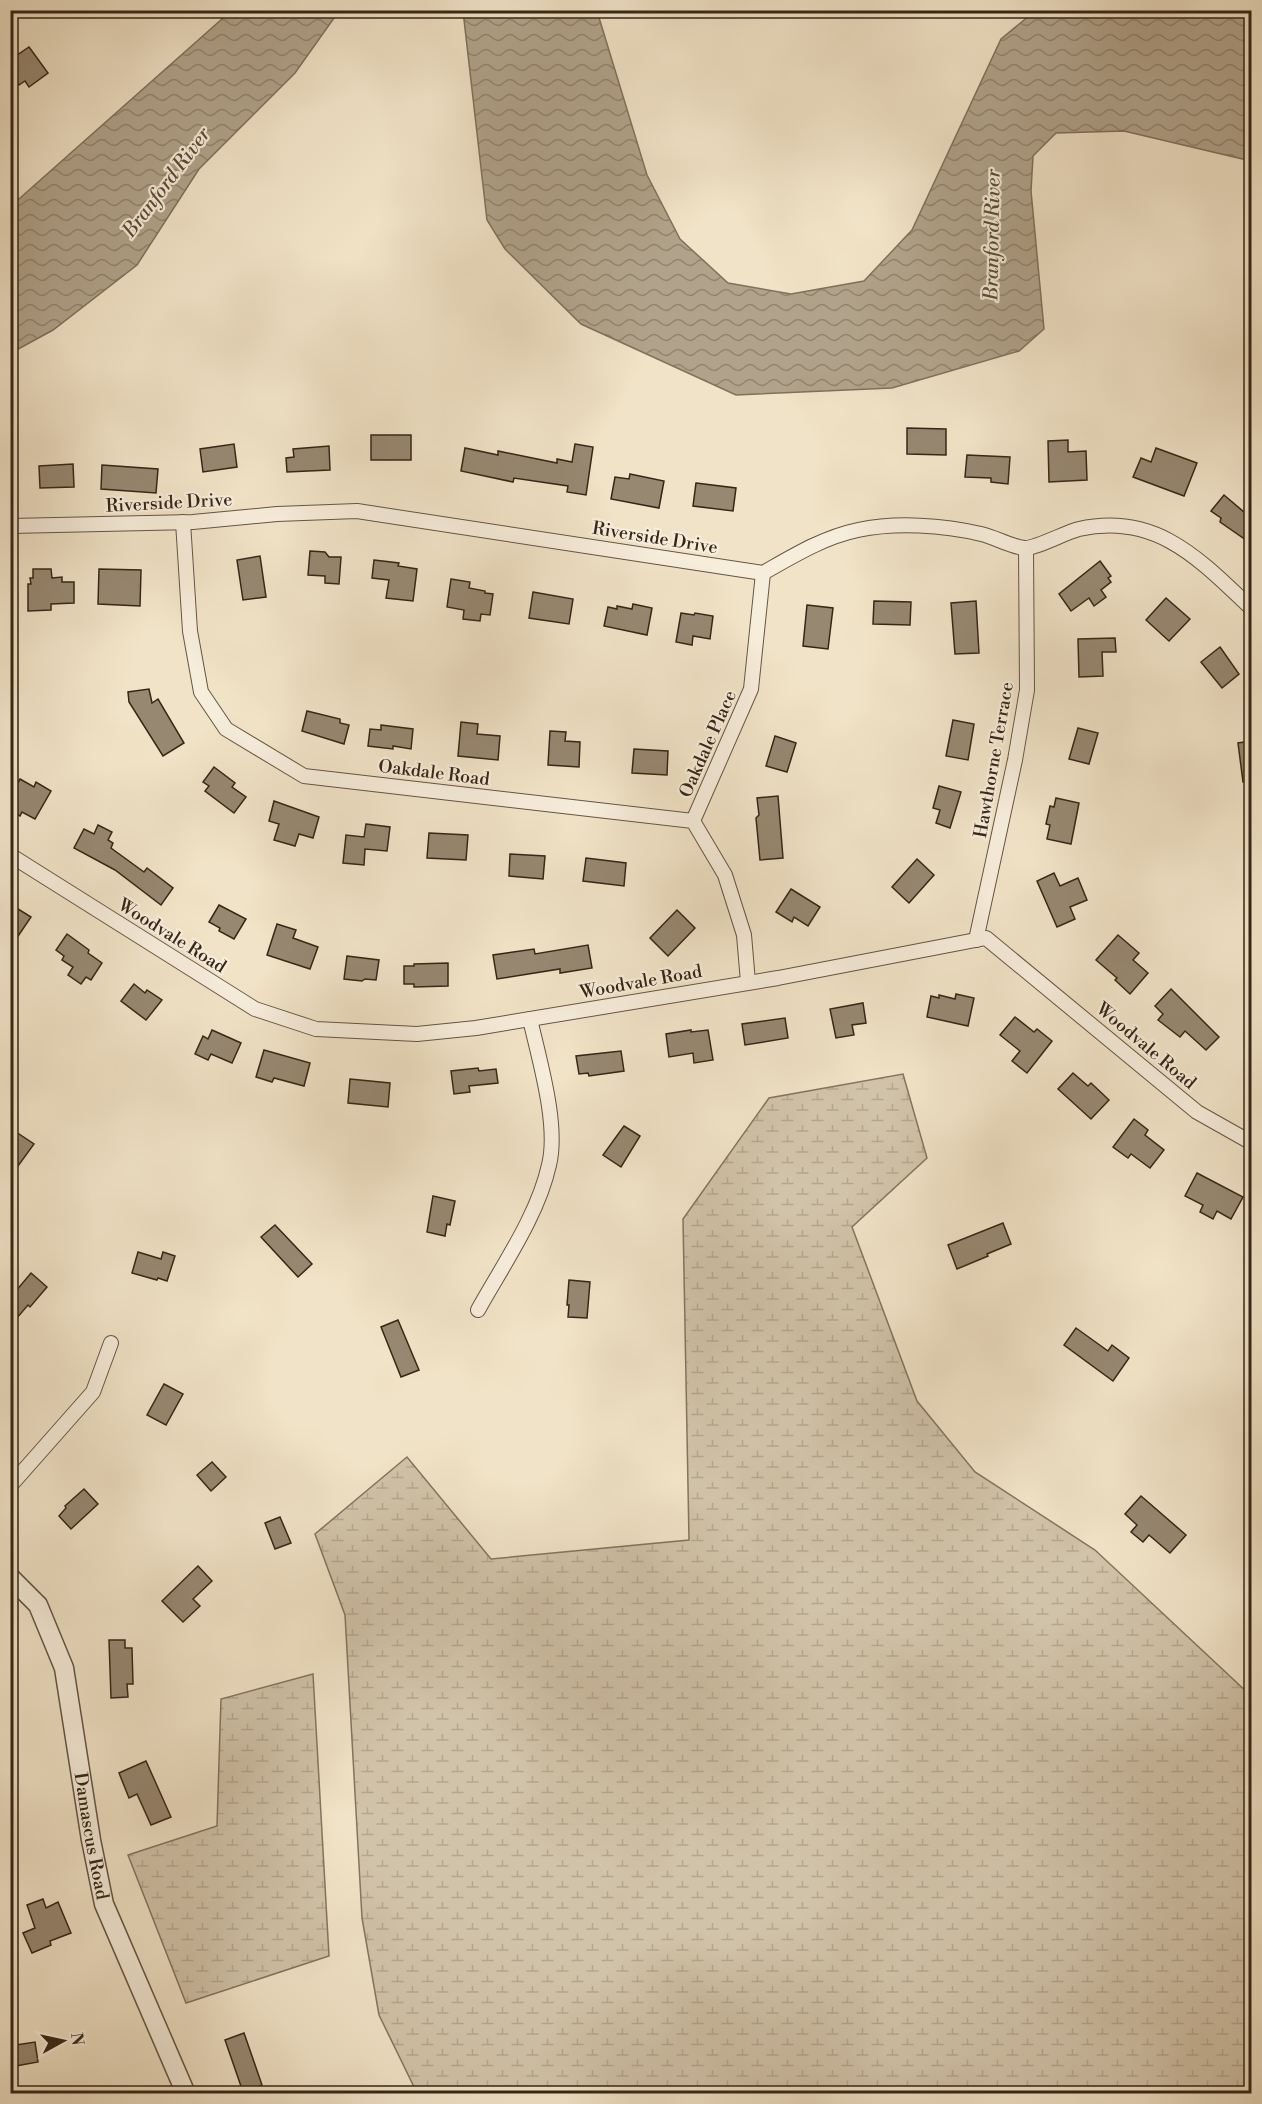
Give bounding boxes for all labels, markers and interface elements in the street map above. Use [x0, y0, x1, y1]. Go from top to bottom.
water label: Branford River [117, 123, 217, 244]
water label: Branford River [979, 169, 1007, 302]
street label: Riverside Drive [105, 488, 233, 518]
street label: Riverside Drive [591, 517, 719, 559]
street label: Hawthorne Terrace [969, 680, 1019, 840]
street label: Oakdale Place [674, 687, 742, 801]
street label: Oakdale Road [377, 755, 492, 791]
street label: Woodvale Road [113, 893, 231, 979]
street label: Woodvale Road [577, 960, 705, 1004]
street label: Woodvale Road [1090, 997, 1201, 1095]
street label: Damascus Road [69, 1771, 114, 1902]
north arrow [33, 2011, 93, 2071]
text: N [66, 2031, 88, 2047]

